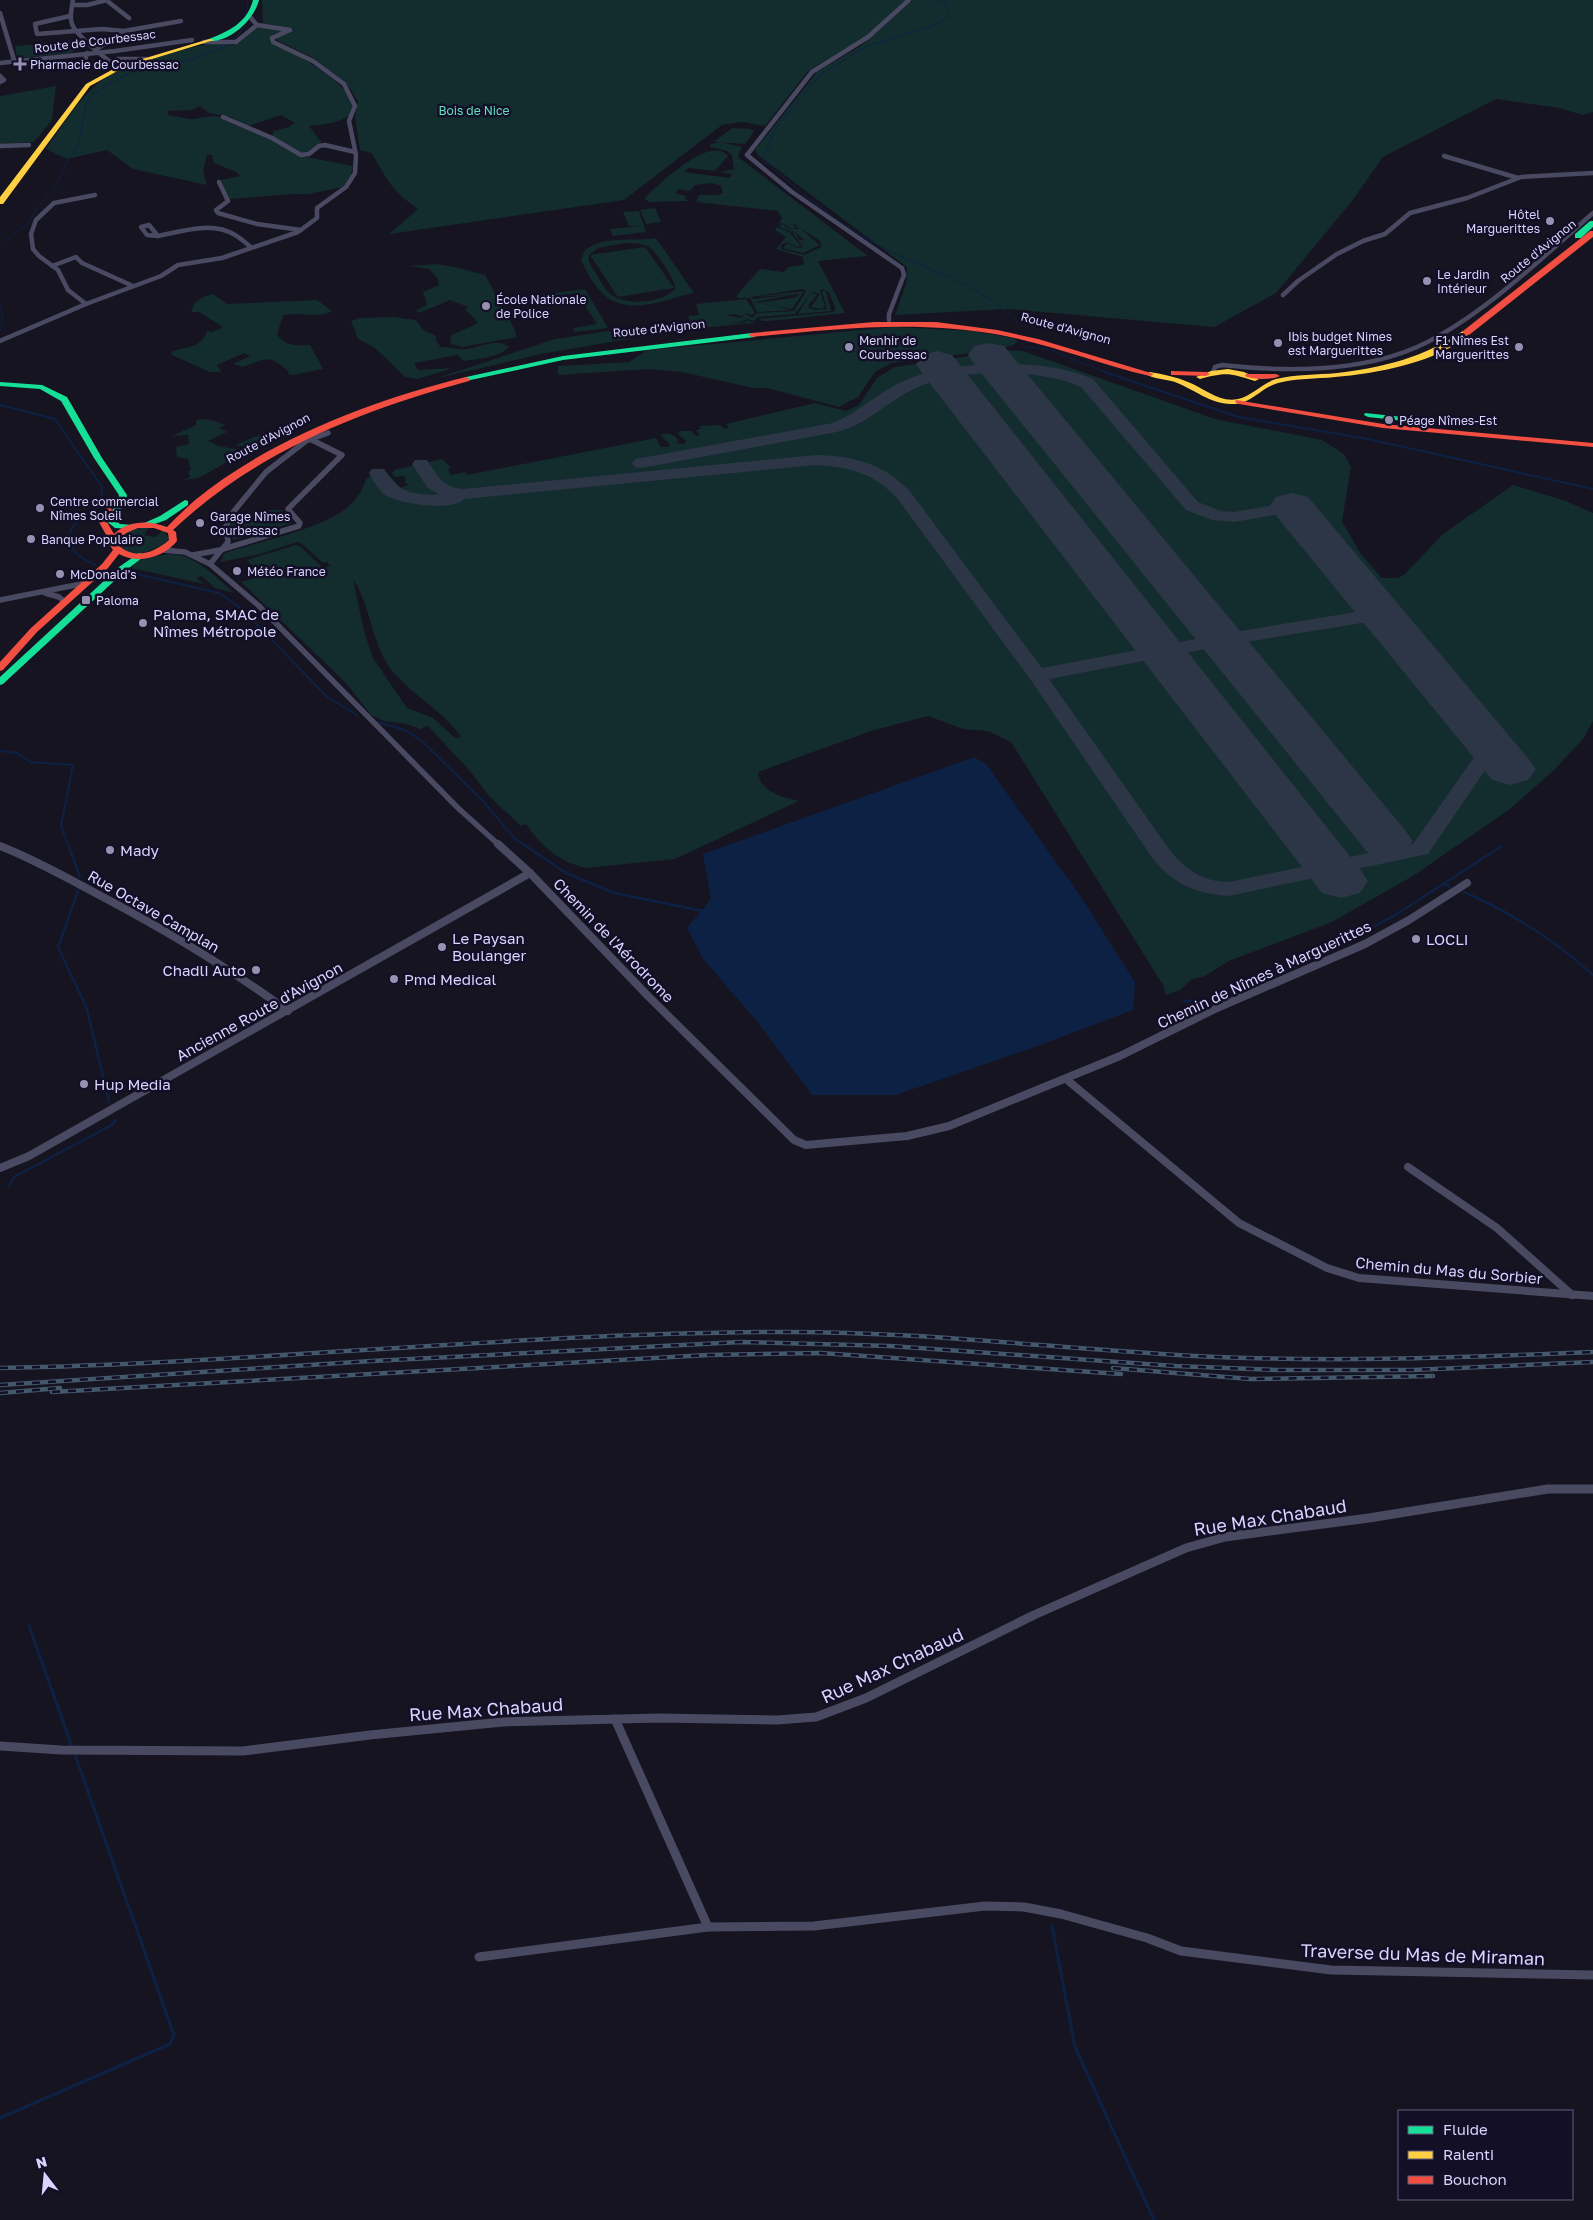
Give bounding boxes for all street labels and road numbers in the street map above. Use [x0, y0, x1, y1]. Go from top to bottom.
street label: Route de Courbessac [33, 26, 157, 56]
street label: Route d'Avignon [1497, 216, 1579, 286]
street label: Route d'Avignon [1019, 309, 1113, 347]
street label: Route d'Avignon [612, 316, 706, 340]
street label: Route d'Avignon [223, 410, 313, 466]
street label: Rue Octave Camplan [85, 866, 223, 956]
street label: Chemin de l'Aérodrome [550, 874, 678, 1006]
street label: Chemin de Nîmes à Marguerittes [1154, 916, 1374, 1032]
street label: Ancienne Route d'Avignon [173, 958, 345, 1064]
street label: Chemin du Mas du Sorbier [1355, 1253, 1543, 1287]
street label: Rue Max Chabaud [1192, 1494, 1348, 1540]
street label: Rue Max Chabaud [817, 1622, 967, 1708]
street label: Rue Max Chabaud [408, 1693, 564, 1725]
street label: Traverse du Mas de Miraman [1300, 1939, 1546, 1969]

